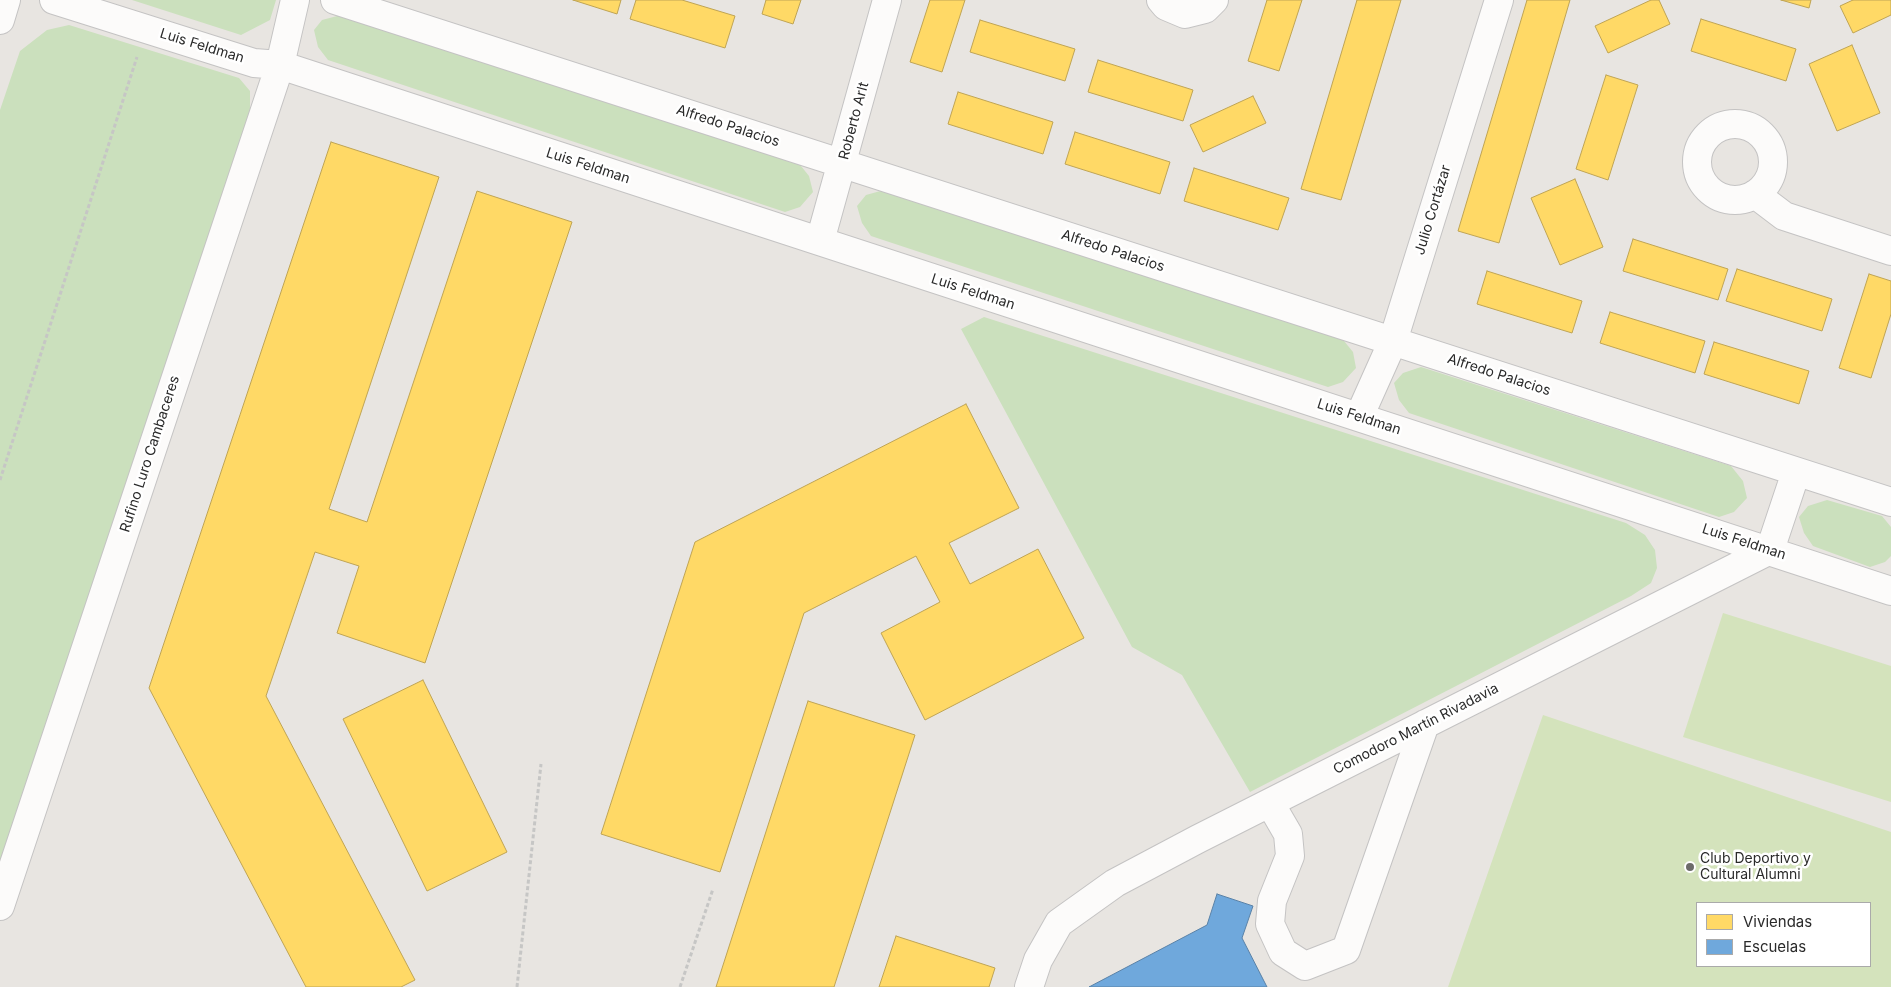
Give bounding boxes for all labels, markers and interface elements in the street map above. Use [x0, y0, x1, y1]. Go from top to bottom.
street label: Luis Feldman [158, 25, 246, 67]
street label: Roberto Arlt [836, 80, 872, 162]
street label: Alfredo Palacios [674, 101, 782, 151]
street label: Luis Feldman [544, 145, 632, 187]
street label: Julio Cortázar [1411, 163, 1455, 257]
street label: Alfredo Palacios [1059, 226, 1167, 276]
street label: Luis Feldman [929, 271, 1017, 313]
street label: Alfredo Palacios [1445, 350, 1553, 400]
street label: Rufino Luro Cambaceres [117, 374, 183, 534]
street label: Luis Feldman [1315, 396, 1403, 438]
street label: Luis Feldman [1700, 521, 1788, 563]
street label: Comodoro Martín Rivadavia [1331, 680, 1501, 778]
place label: Club Deportivo y Cultural Alumni [1700, 851, 1811, 884]
marker: Club Deportivo y Cultural Alumni [1684, 861, 1696, 873]
legend [1696, 902, 1871, 967]
text: Viviendas [1743, 912, 1812, 931]
text: Escuelas [1743, 937, 1806, 956]

